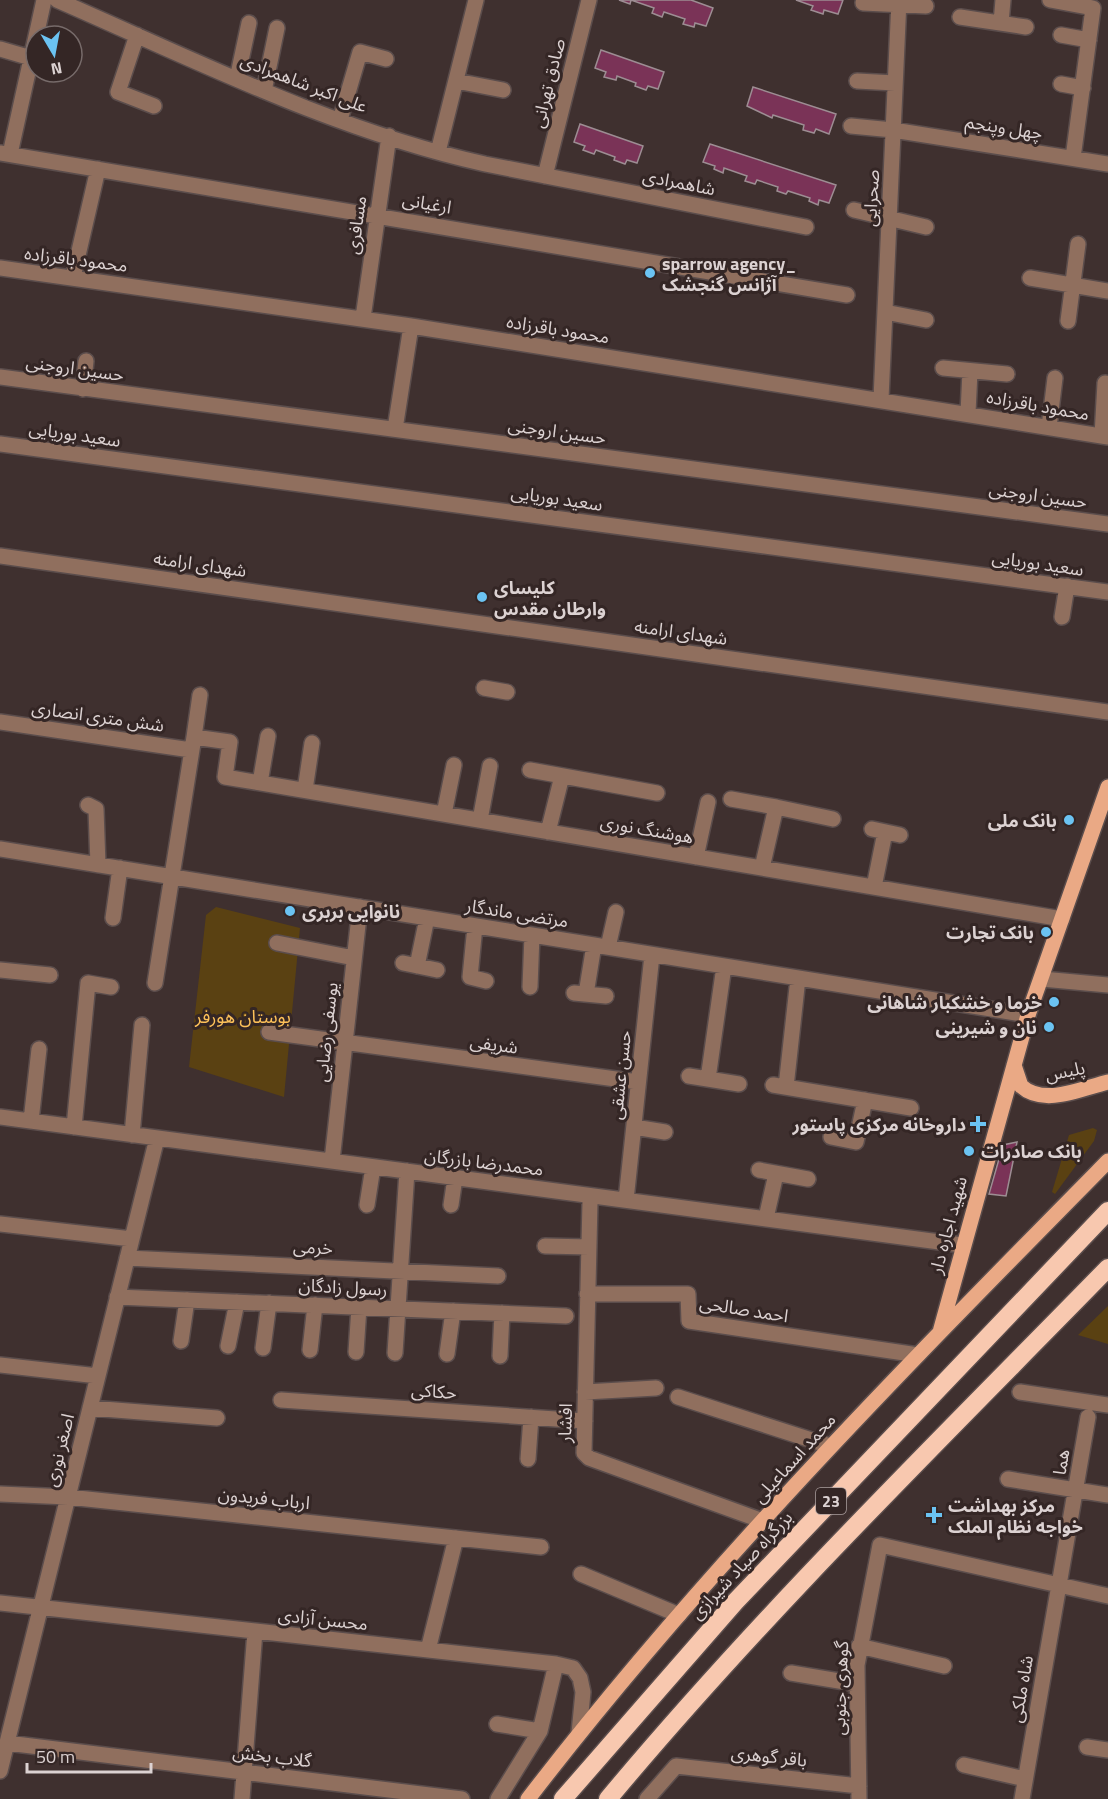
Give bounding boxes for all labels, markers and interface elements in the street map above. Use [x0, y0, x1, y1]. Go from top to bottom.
north arrow [24, 24, 84, 84]
street label: صادق تهرانی [524, 35, 572, 131]
street label: علی اکبر شاهمرادی [237, 46, 371, 120]
text: N [49, 56, 64, 82]
street label: چهل وپنجم [963, 108, 1045, 146]
street label: شاهمرادی [640, 162, 718, 202]
street label: صحرایی [856, 169, 886, 227]
street label: ارغیانی [400, 185, 454, 221]
street label: مسافری [339, 194, 373, 256]
street label: محمود باقرزاده [23, 239, 129, 279]
place label: sparrow agency_ آژانس گنجشک [662, 250, 796, 298]
marker: sparrow agency_ آژانس گنجشک [643, 266, 657, 280]
street label: محمود باقرزاده [505, 308, 611, 350]
street label: حسین اروجنی [24, 348, 126, 388]
street label: محمود باقرزاده [984, 383, 1092, 427]
street label: حسین اروجنی [506, 411, 608, 451]
street label: سعید بوریایی [27, 414, 123, 454]
street label: حسین اروجنی [987, 475, 1089, 515]
street label: سعید بوریایی [509, 478, 605, 518]
street label: سعید بوریایی [990, 543, 1086, 583]
street label: شهدای ارامنه [152, 544, 248, 584]
place label: کلیسای وارطان مقدس [494, 574, 606, 622]
marker: کلیسای وارطان مقدس [475, 590, 489, 604]
street label: شهدای ارامنه [633, 612, 729, 652]
street label: شش متری انصاری [30, 693, 166, 739]
place label: بانک ملی [988, 807, 1057, 834]
street label: هوشنگ نوری [598, 808, 696, 850]
marker: بانک ملی [1062, 813, 1076, 827]
street label: مرتضی ماندگار [463, 891, 571, 934]
place label: نانوایی بربری [302, 898, 400, 925]
marker: نانوایی بربری [283, 904, 297, 918]
place label: بانک تجارت [946, 919, 1034, 946]
marker: بانک تجارت [1039, 925, 1053, 939]
street label: یوسفی رضایی [307, 981, 345, 1083]
place label: خرما و خشکبار شاهانی [867, 989, 1042, 1016]
marker: خرما و خشکبار شاهانی [1047, 995, 1061, 1009]
park label: بوستان هورفر [194, 1003, 291, 1030]
place label: نان و شیرینی [936, 1014, 1037, 1041]
marker: نان و شیرینی [1042, 1020, 1056, 1034]
street label: شریفی [468, 1027, 520, 1061]
street label: حسن عشقی [602, 1029, 638, 1121]
street label: پلیس [1043, 1054, 1087, 1088]
place label: داروخانه مرکزی پاستور [791, 1111, 966, 1138]
marker: داروخانه مرکزی پاستور [971, 1117, 985, 1131]
place label: بانک صادرات [981, 1138, 1082, 1165]
street label: محمدرضا بازرگان [423, 1141, 545, 1183]
marker: بانک صادرات [962, 1144, 976, 1158]
street label: شهید اجاره دار [922, 1173, 974, 1278]
street label: خرمی [292, 1232, 334, 1262]
street label: رسول زادگان [298, 1271, 388, 1303]
street label: احمد صالحی [698, 1289, 790, 1329]
street label: حکاکی [410, 1376, 458, 1406]
street label: افشار [551, 1403, 579, 1444]
street label: محمد اسماعیلی [746, 1407, 842, 1509]
street label: اصغر نوری [37, 1411, 81, 1489]
street label: هما [1045, 1447, 1077, 1477]
street label: ارباب فریدون [217, 1480, 311, 1516]
road number: 23 [816, 1488, 846, 1514]
place label: مرکز بهداشت خواجه نظام الملک [948, 1492, 1083, 1540]
street label: بزرگراه صیاد شیرازی [683, 1504, 799, 1626]
marker: مرکز بهداشت خواجه نظام الملک [925, 1506, 943, 1524]
street label: محسن آزادی [277, 1601, 369, 1637]
street label: گوهری جنوبی [825, 1640, 855, 1736]
street label: شاه ملکی [1002, 1653, 1040, 1725]
scale bar [27, 1736, 152, 1774]
street label: گلاب بخش [231, 1738, 314, 1774]
street label: باقر گوهری [730, 1739, 808, 1773]
text: 50 m [36, 1743, 75, 1770]

